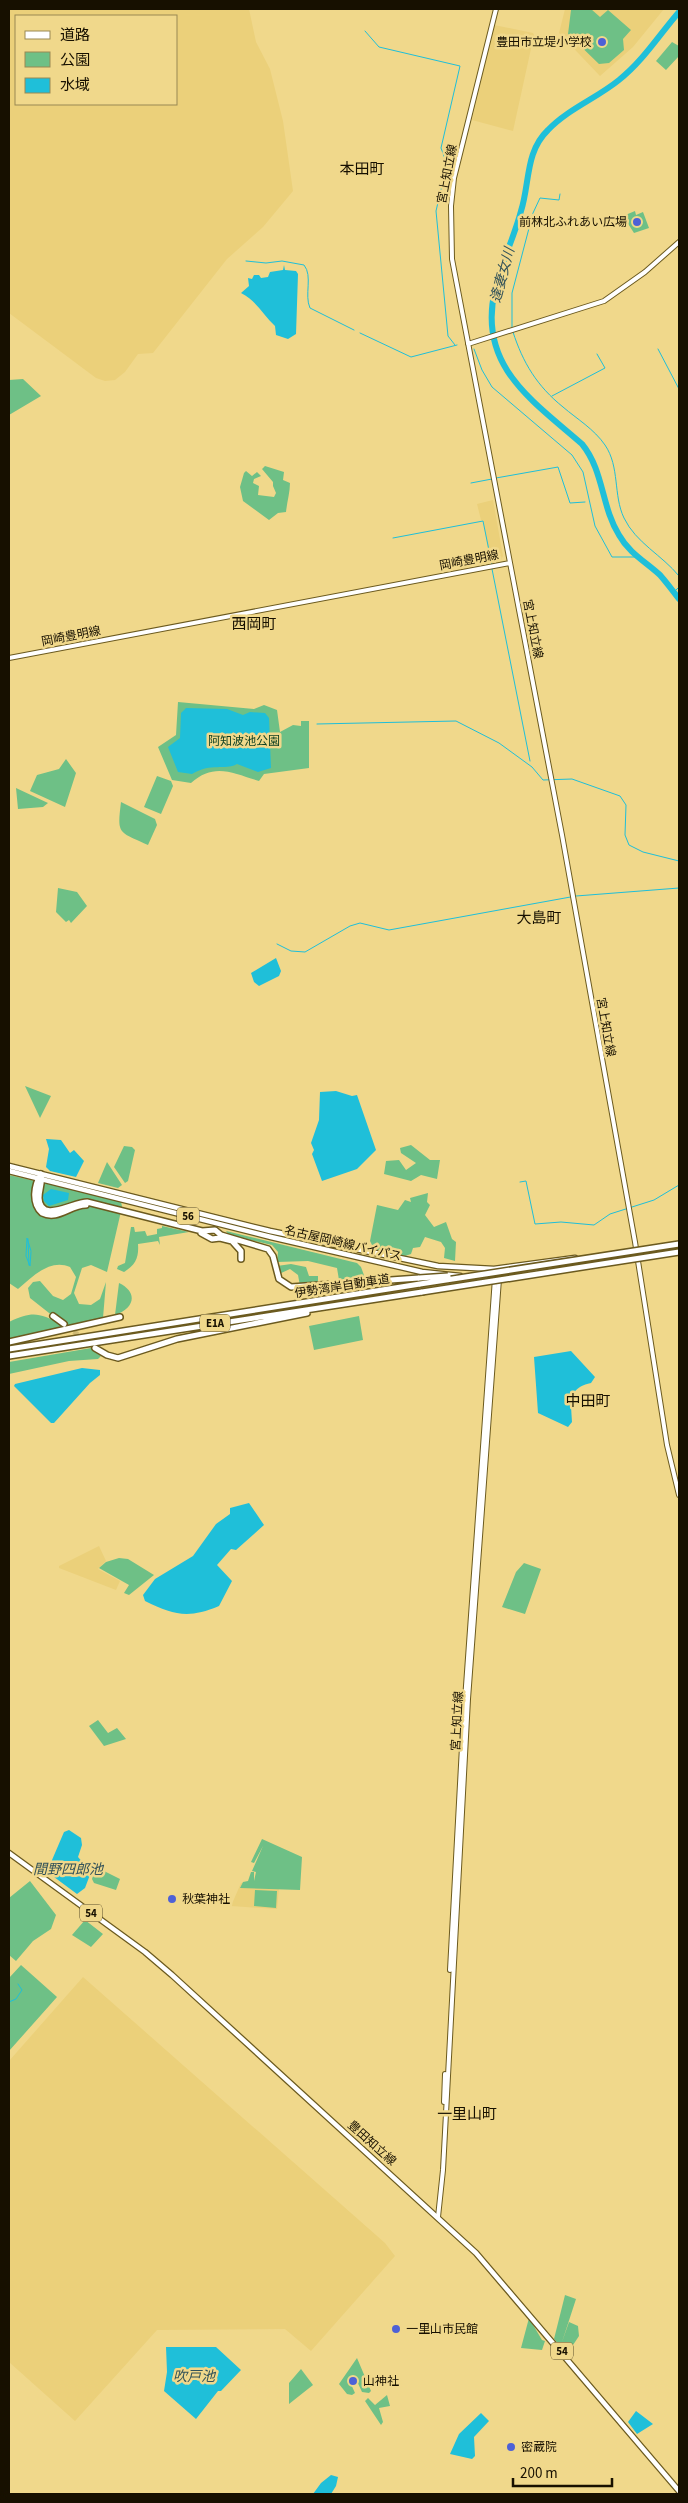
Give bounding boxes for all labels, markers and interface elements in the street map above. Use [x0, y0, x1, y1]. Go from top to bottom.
legend [15, 15, 178, 105]
text: 道路 [60, 25, 90, 46]
place label: 豊田市立堤小学校 [496, 34, 592, 51]
marker: 豊田市立堤小学校 [596, 36, 608, 48]
text: 公園 [60, 50, 90, 71]
text: 水域 [60, 75, 90, 96]
street label: 宮上知立線 [433, 143, 462, 205]
district label: 本田町 [339, 159, 385, 180]
place label: 前林北ふれあい広場 [519, 214, 627, 231]
marker: 前林北ふれあい広場 [631, 216, 643, 228]
water label: 逢妻女川 [486, 244, 520, 305]
street label: 岡崎豊明線 [438, 546, 500, 575]
street label: 宮上知立線 [518, 598, 547, 660]
district label: 西岡町 [231, 614, 277, 635]
street label: 岡崎豊明線 [40, 622, 102, 651]
park label: 阿知波池公園 [208, 733, 280, 750]
district label: 大島町 [516, 908, 562, 929]
street label: 宮上知立線 [592, 996, 619, 1058]
road number: 56 [177, 1208, 199, 1224]
street label: 名古屋岡崎線バイパス [283, 1222, 403, 1265]
street label: 伊勢湾岸自動車道 [293, 1271, 391, 1302]
road number: E1A [200, 1315, 230, 1332]
district label: 中田町 [565, 1391, 611, 1412]
street label: 宮上知立線 [447, 1691, 468, 1751]
water label: 間野四郎池 [33, 1860, 105, 1880]
place label: 秋葉神社 [182, 1891, 230, 1908]
marker: 秋葉神社 [166, 1893, 178, 1905]
road number: 54 [80, 1905, 102, 1922]
district label: 一里山町 [437, 2104, 497, 2125]
street label: 豊田知立線 [344, 2117, 400, 2170]
place label: 一里山市民館 [406, 2321, 478, 2338]
marker: 一里山市民館 [390, 2323, 402, 2335]
road number: 54 [551, 2342, 573, 2360]
water label: 吹戸池 [173, 2367, 217, 2387]
place label: 山神社 [363, 2373, 399, 2390]
marker: 山神社 [347, 2375, 359, 2387]
place label: 密蔵院 [521, 2439, 557, 2456]
marker: 密蔵院 [505, 2441, 517, 2453]
scale bar [513, 2456, 612, 2488]
text: 200 m [520, 2463, 558, 2484]

